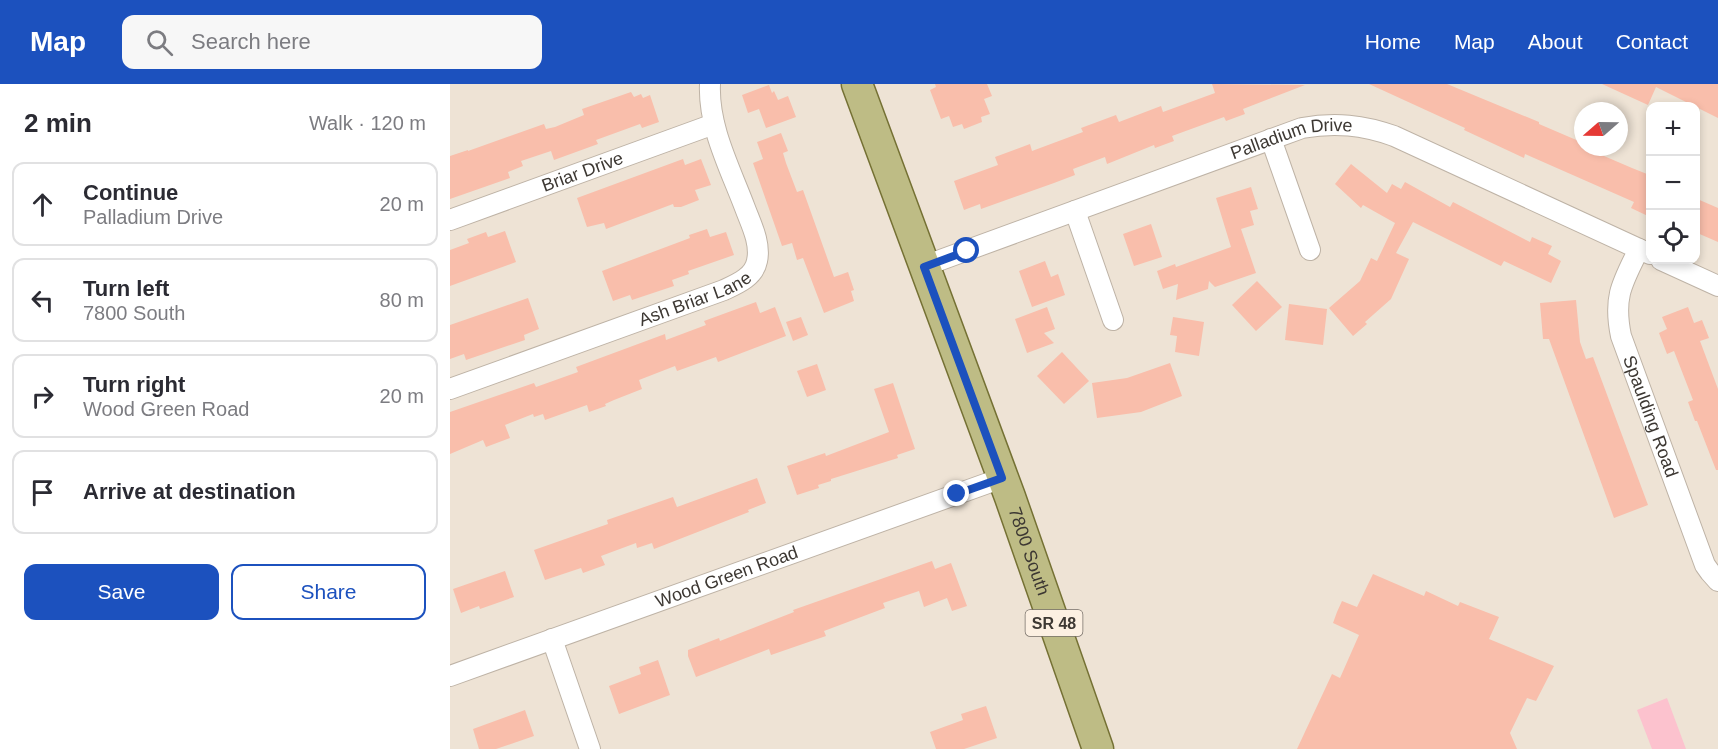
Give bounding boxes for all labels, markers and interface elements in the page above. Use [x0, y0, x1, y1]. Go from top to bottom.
search box [122, 15, 542, 69]
text: Map [30, 26, 86, 57]
icon: search [143, 26, 176, 59]
text: Search here [191, 29, 311, 54]
text: Home [1365, 30, 1421, 53]
text: Map [1454, 30, 1495, 53]
text: About [1528, 30, 1583, 53]
text: Contact [1616, 30, 1688, 53]
north arrow [1574, 102, 1628, 156]
map controls [1646, 102, 1700, 264]
button: + [1646, 102, 1700, 156]
text: 2 min [24, 108, 92, 138]
text: Walk · 120 m [309, 112, 426, 134]
street label: Palladium Drive [1228, 115, 1353, 163]
street label: Briar Drive [539, 148, 626, 196]
button: − [1646, 156, 1700, 210]
text: Continue [83, 180, 178, 205]
icon: ahead [26, 188, 59, 221]
text: 20 m [380, 193, 424, 215]
text: Palladium Drive [83, 206, 223, 228]
button: locate [1646, 210, 1700, 264]
route start [953, 237, 979, 263]
street label: Ash Briar Lane [636, 267, 755, 330]
text: Turn left [83, 276, 169, 301]
icon: left [26, 284, 59, 317]
text: 80 m [380, 289, 424, 311]
text: 7800 South [83, 302, 185, 324]
street label: Spaulding Road [1619, 353, 1682, 480]
text: Turn right [83, 372, 185, 397]
icon: right [26, 380, 59, 413]
text: 20 m [380, 385, 424, 407]
text: Wood Green Road [83, 398, 249, 420]
icon: arrive [26, 476, 59, 509]
text: Arrive at destination [83, 479, 296, 504]
route end [943, 480, 969, 506]
street label: 7800 South [1004, 505, 1054, 598]
street label: Wood Green Road [653, 542, 801, 611]
button: Save [24, 564, 219, 620]
button: Share [231, 564, 426, 620]
road number: SR 48 [1026, 610, 1082, 636]

